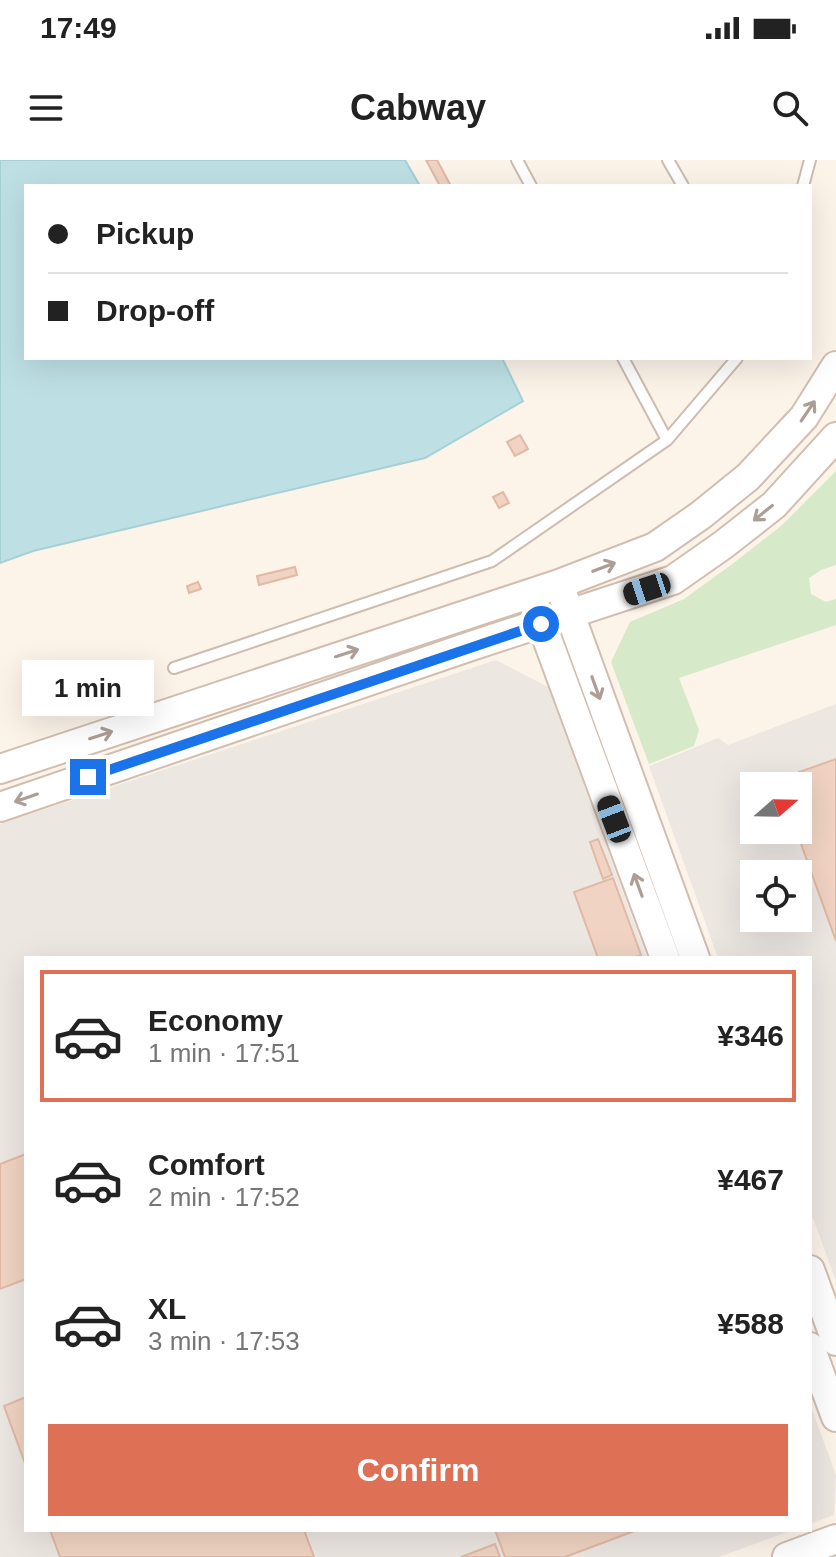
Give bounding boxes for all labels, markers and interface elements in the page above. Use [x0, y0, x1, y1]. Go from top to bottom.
text: 17:49 [40, 11, 117, 44]
icon: menu [24, 86, 68, 130]
icon: search [768, 86, 812, 130]
text: Cabway [350, 87, 486, 128]
text: Pickup [96, 217, 194, 250]
text: Drop-off [96, 294, 214, 327]
one-way arrow [799, 400, 816, 422]
one-way arrow [753, 505, 774, 522]
one-way arrow [592, 559, 616, 573]
car [620, 570, 674, 608]
route start [523, 606, 559, 642]
one-way arrow [335, 645, 360, 660]
callout: 1 min [22, 661, 154, 717]
text: 1 min [54, 673, 122, 703]
one-way arrow [590, 676, 604, 700]
one-way arrow [88, 727, 113, 742]
route end [70, 759, 106, 795]
north arrow [740, 772, 812, 844]
map controls [740, 772, 812, 932]
one-way arrow [14, 791, 39, 806]
car [594, 792, 634, 846]
button: locate [740, 860, 812, 932]
one-way arrow [630, 873, 644, 898]
icon: car [52, 1000, 124, 1072]
text: Economy [148, 1004, 283, 1037]
text: ¥346 [717, 1019, 784, 1052]
text: 1 min · 17:51 [148, 1038, 300, 1068]
icon: car [52, 1144, 124, 1216]
text: Comfort [148, 1148, 265, 1181]
text: ¥467 [717, 1163, 784, 1196]
text: 2 min · 17:52 [148, 1182, 300, 1212]
icon: car [52, 1288, 124, 1360]
text: XL [148, 1292, 186, 1325]
text: ¥588 [717, 1307, 784, 1340]
text: 3 min · 17:53 [148, 1326, 300, 1356]
button: Confirm [48, 1424, 788, 1516]

